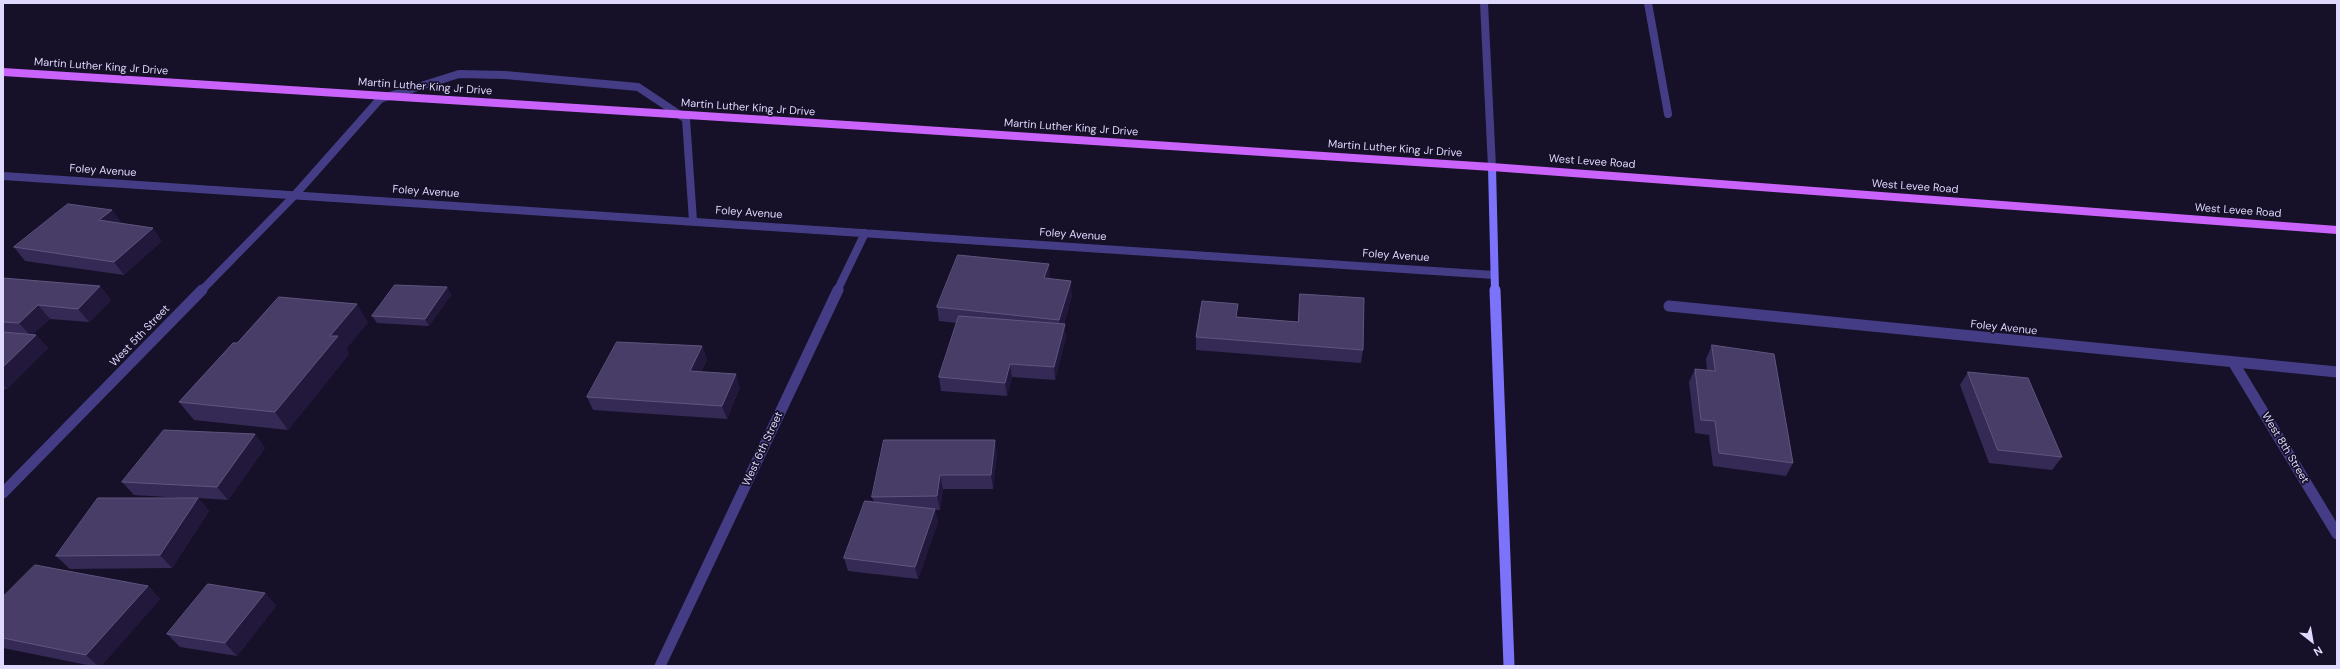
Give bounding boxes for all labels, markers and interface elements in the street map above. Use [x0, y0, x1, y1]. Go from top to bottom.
street label: Martin Luther King Jr Drive [33, 56, 169, 78]
street label: Martin Luther King Jr Drive [357, 76, 493, 98]
street label: Martin Luther King Jr Drive [680, 97, 816, 119]
street label: Martin Luther King Jr Drive [1003, 117, 1139, 139]
street label: Martin Luther King Jr Drive [1327, 138, 1463, 160]
street label: West Levee Road [1548, 152, 1636, 172]
street label: Foley Avenue [69, 162, 137, 180]
street label: West Levee Road [1871, 177, 1959, 197]
street label: Foley Avenue [392, 183, 460, 201]
street label: West Levee Road [2194, 201, 2282, 221]
street label: Foley Avenue [715, 204, 783, 222]
street label: Foley Avenue [1039, 226, 1107, 244]
street label: Foley Avenue [1362, 247, 1430, 265]
street label: West 5th Street [107, 303, 173, 369]
street label: Foley Avenue [1970, 318, 2038, 338]
street label: West 6th Street [740, 410, 786, 488]
street label: West 8th Street [2259, 410, 2311, 486]
north arrow [2292, 621, 2332, 661]
text: N [2311, 643, 2325, 659]

